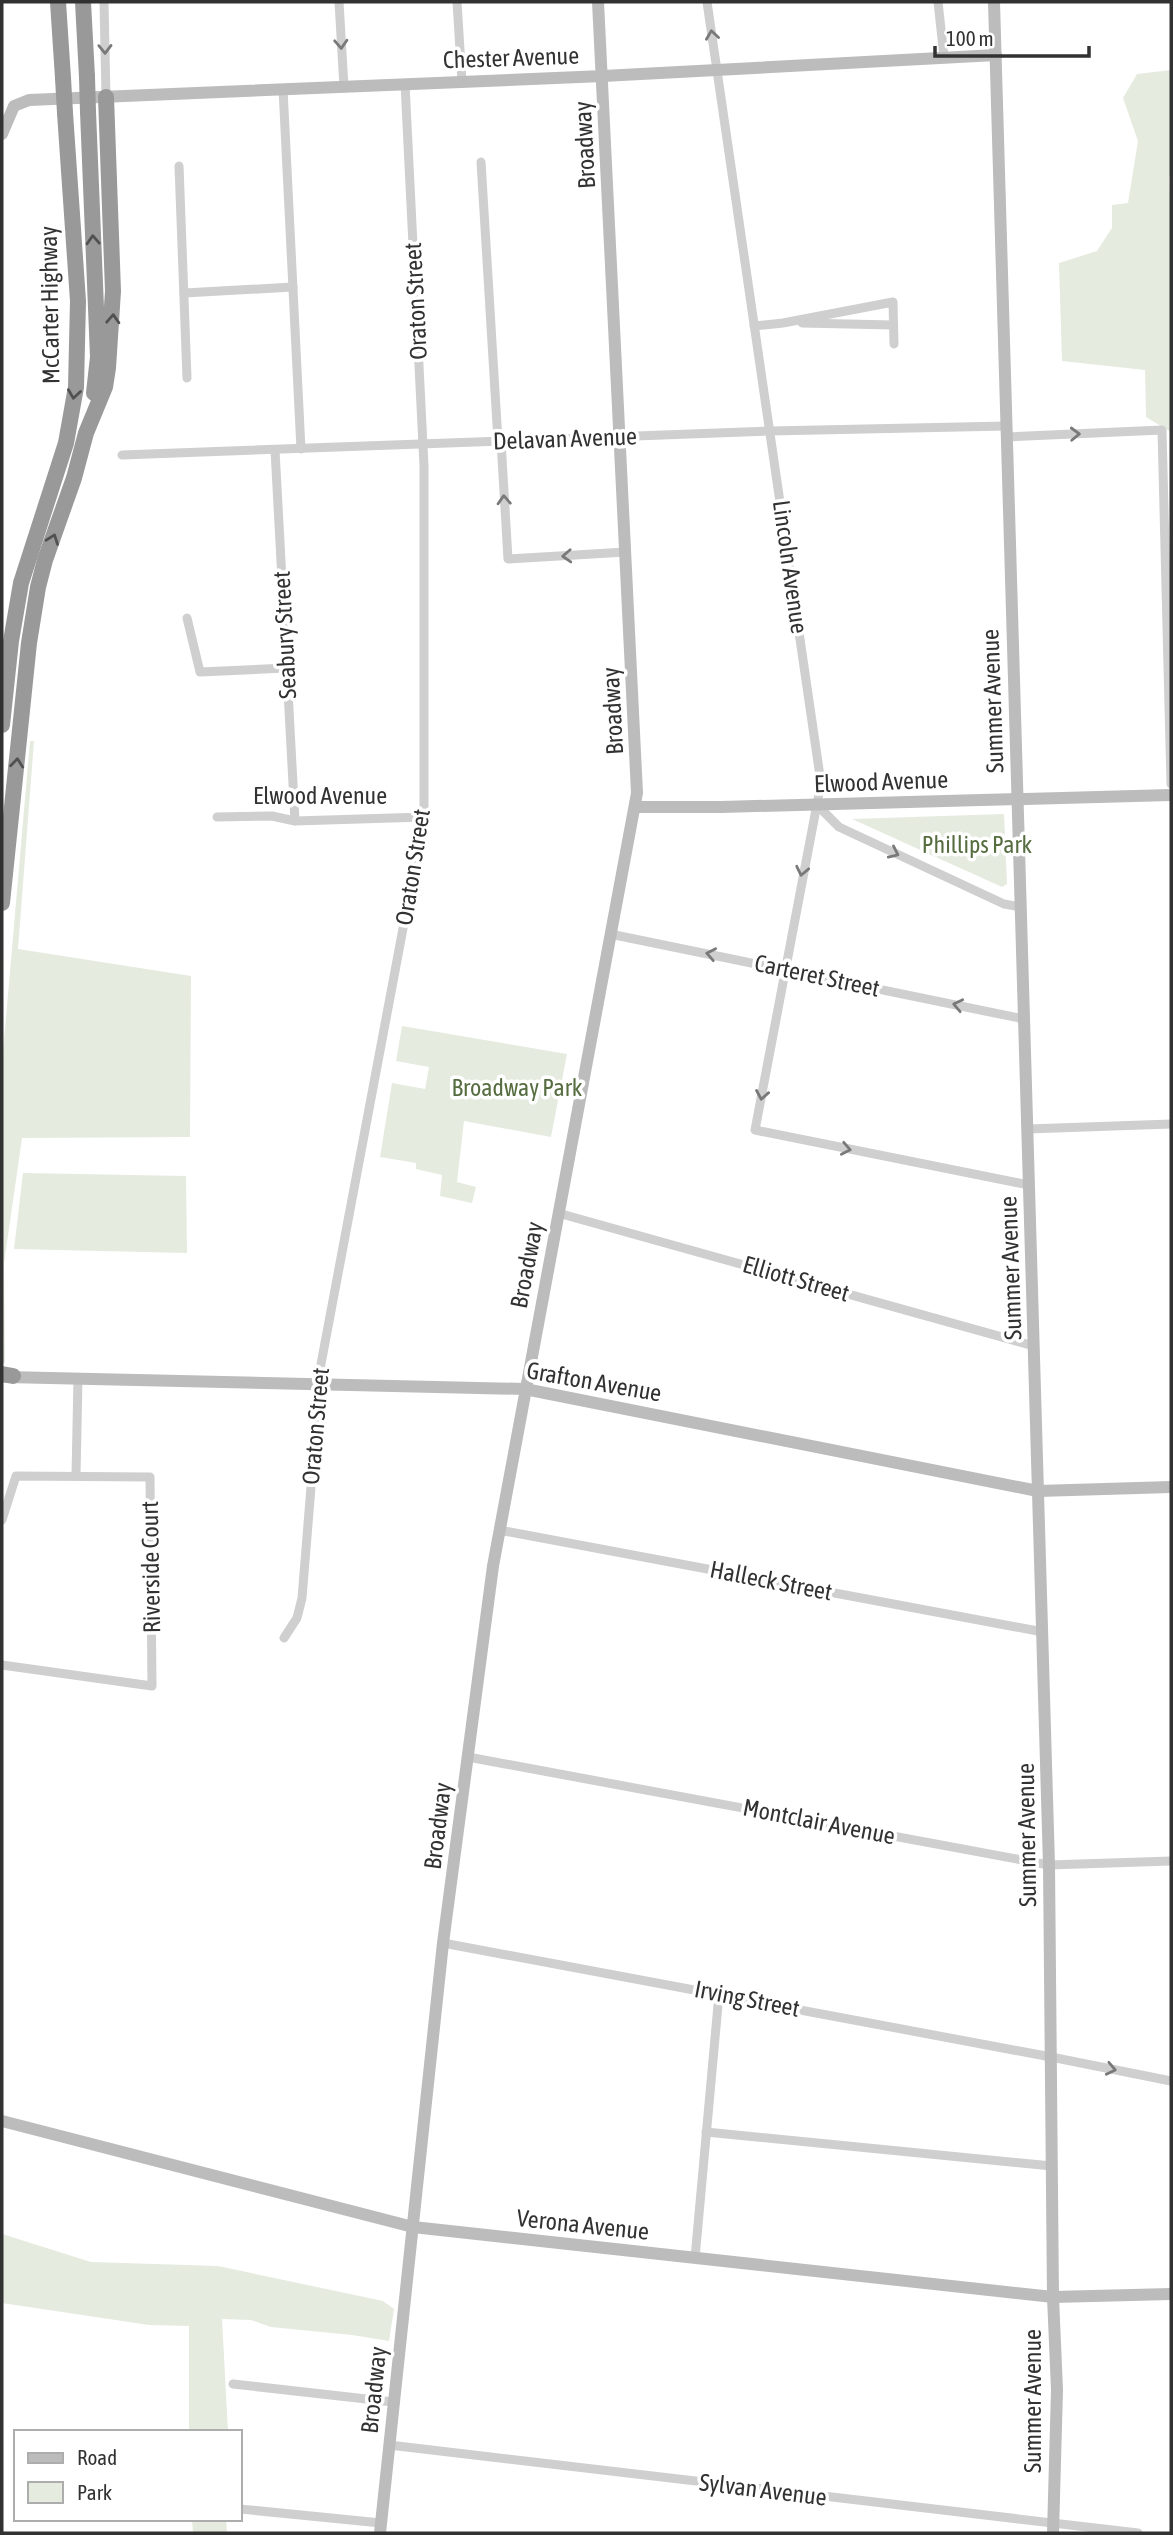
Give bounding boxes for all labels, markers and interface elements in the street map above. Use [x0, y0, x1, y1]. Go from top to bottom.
scale bar [935, 14, 1089, 58]
text: 100 m [946, 26, 994, 50]
one-way arrow [705, 30, 720, 41]
one-way arrow [333, 39, 348, 50]
street label: Chester Avenue [442, 42, 580, 73]
one-way arrow [98, 44, 113, 55]
street label: Broadway [569, 101, 600, 189]
street label: McCarter Highway [35, 226, 64, 384]
one-way arrow [85, 234, 100, 245]
street label: Oraton Street [399, 242, 432, 360]
one-way arrow [105, 313, 120, 324]
one-way arrow [67, 388, 82, 399]
street label: Delavan Avenue [493, 422, 637, 455]
one-way arrow [1070, 426, 1081, 441]
one-way arrow [497, 494, 512, 505]
street label: Lincoln Avenue [768, 499, 813, 635]
one-way arrow [45, 533, 59, 545]
one-way arrow [561, 548, 572, 563]
street label: Seabury Street [268, 570, 301, 700]
street label: Summer Avenue [976, 629, 1009, 773]
street label: Broadway [597, 667, 628, 755]
one-way arrow [9, 757, 24, 768]
street label: Elwood Avenue [814, 766, 948, 797]
street label: Elwood Avenue [253, 782, 387, 809]
street label: Oraton Street [390, 807, 435, 927]
park label: Phillips Park [922, 831, 1033, 858]
one-way arrow [887, 845, 900, 859]
one-way arrow [796, 865, 811, 877]
one-way arrow [705, 947, 717, 962]
street label: Carteret Street [752, 949, 882, 1002]
one-way arrow [952, 999, 964, 1013]
park label: Broadway Park [452, 1074, 583, 1101]
one-way arrow [755, 1089, 770, 1101]
one-way arrow [840, 1140, 852, 1155]
street label: Summer Avenue [994, 1196, 1027, 1340]
street label: Broadway [505, 1219, 548, 1310]
street label: Elliott Street [740, 1250, 853, 1307]
street label: Grafton Avenue [525, 1356, 664, 1407]
street label: Oraton Street [297, 1366, 334, 1486]
street label: Riverside Court [136, 1501, 165, 1633]
street label: Halleck Street [708, 1555, 834, 1606]
street label: Summer Avenue [1012, 1763, 1041, 1907]
street label: Broadway [419, 1781, 456, 1871]
street label: Montclair Avenue [741, 1794, 897, 1849]
street label: Irving Street [692, 1975, 802, 2022]
one-way arrow [1105, 2061, 1117, 2076]
street label: Verona Avenue [516, 2204, 651, 2245]
street label: Summer Avenue [1019, 2329, 1046, 2473]
street label: Broadway [356, 2345, 392, 2435]
legend [14, 2430, 242, 2521]
text: Road [77, 2445, 117, 2469]
street label: Sylvan Avenue [698, 2468, 828, 2511]
text: Park [77, 2480, 112, 2504]

